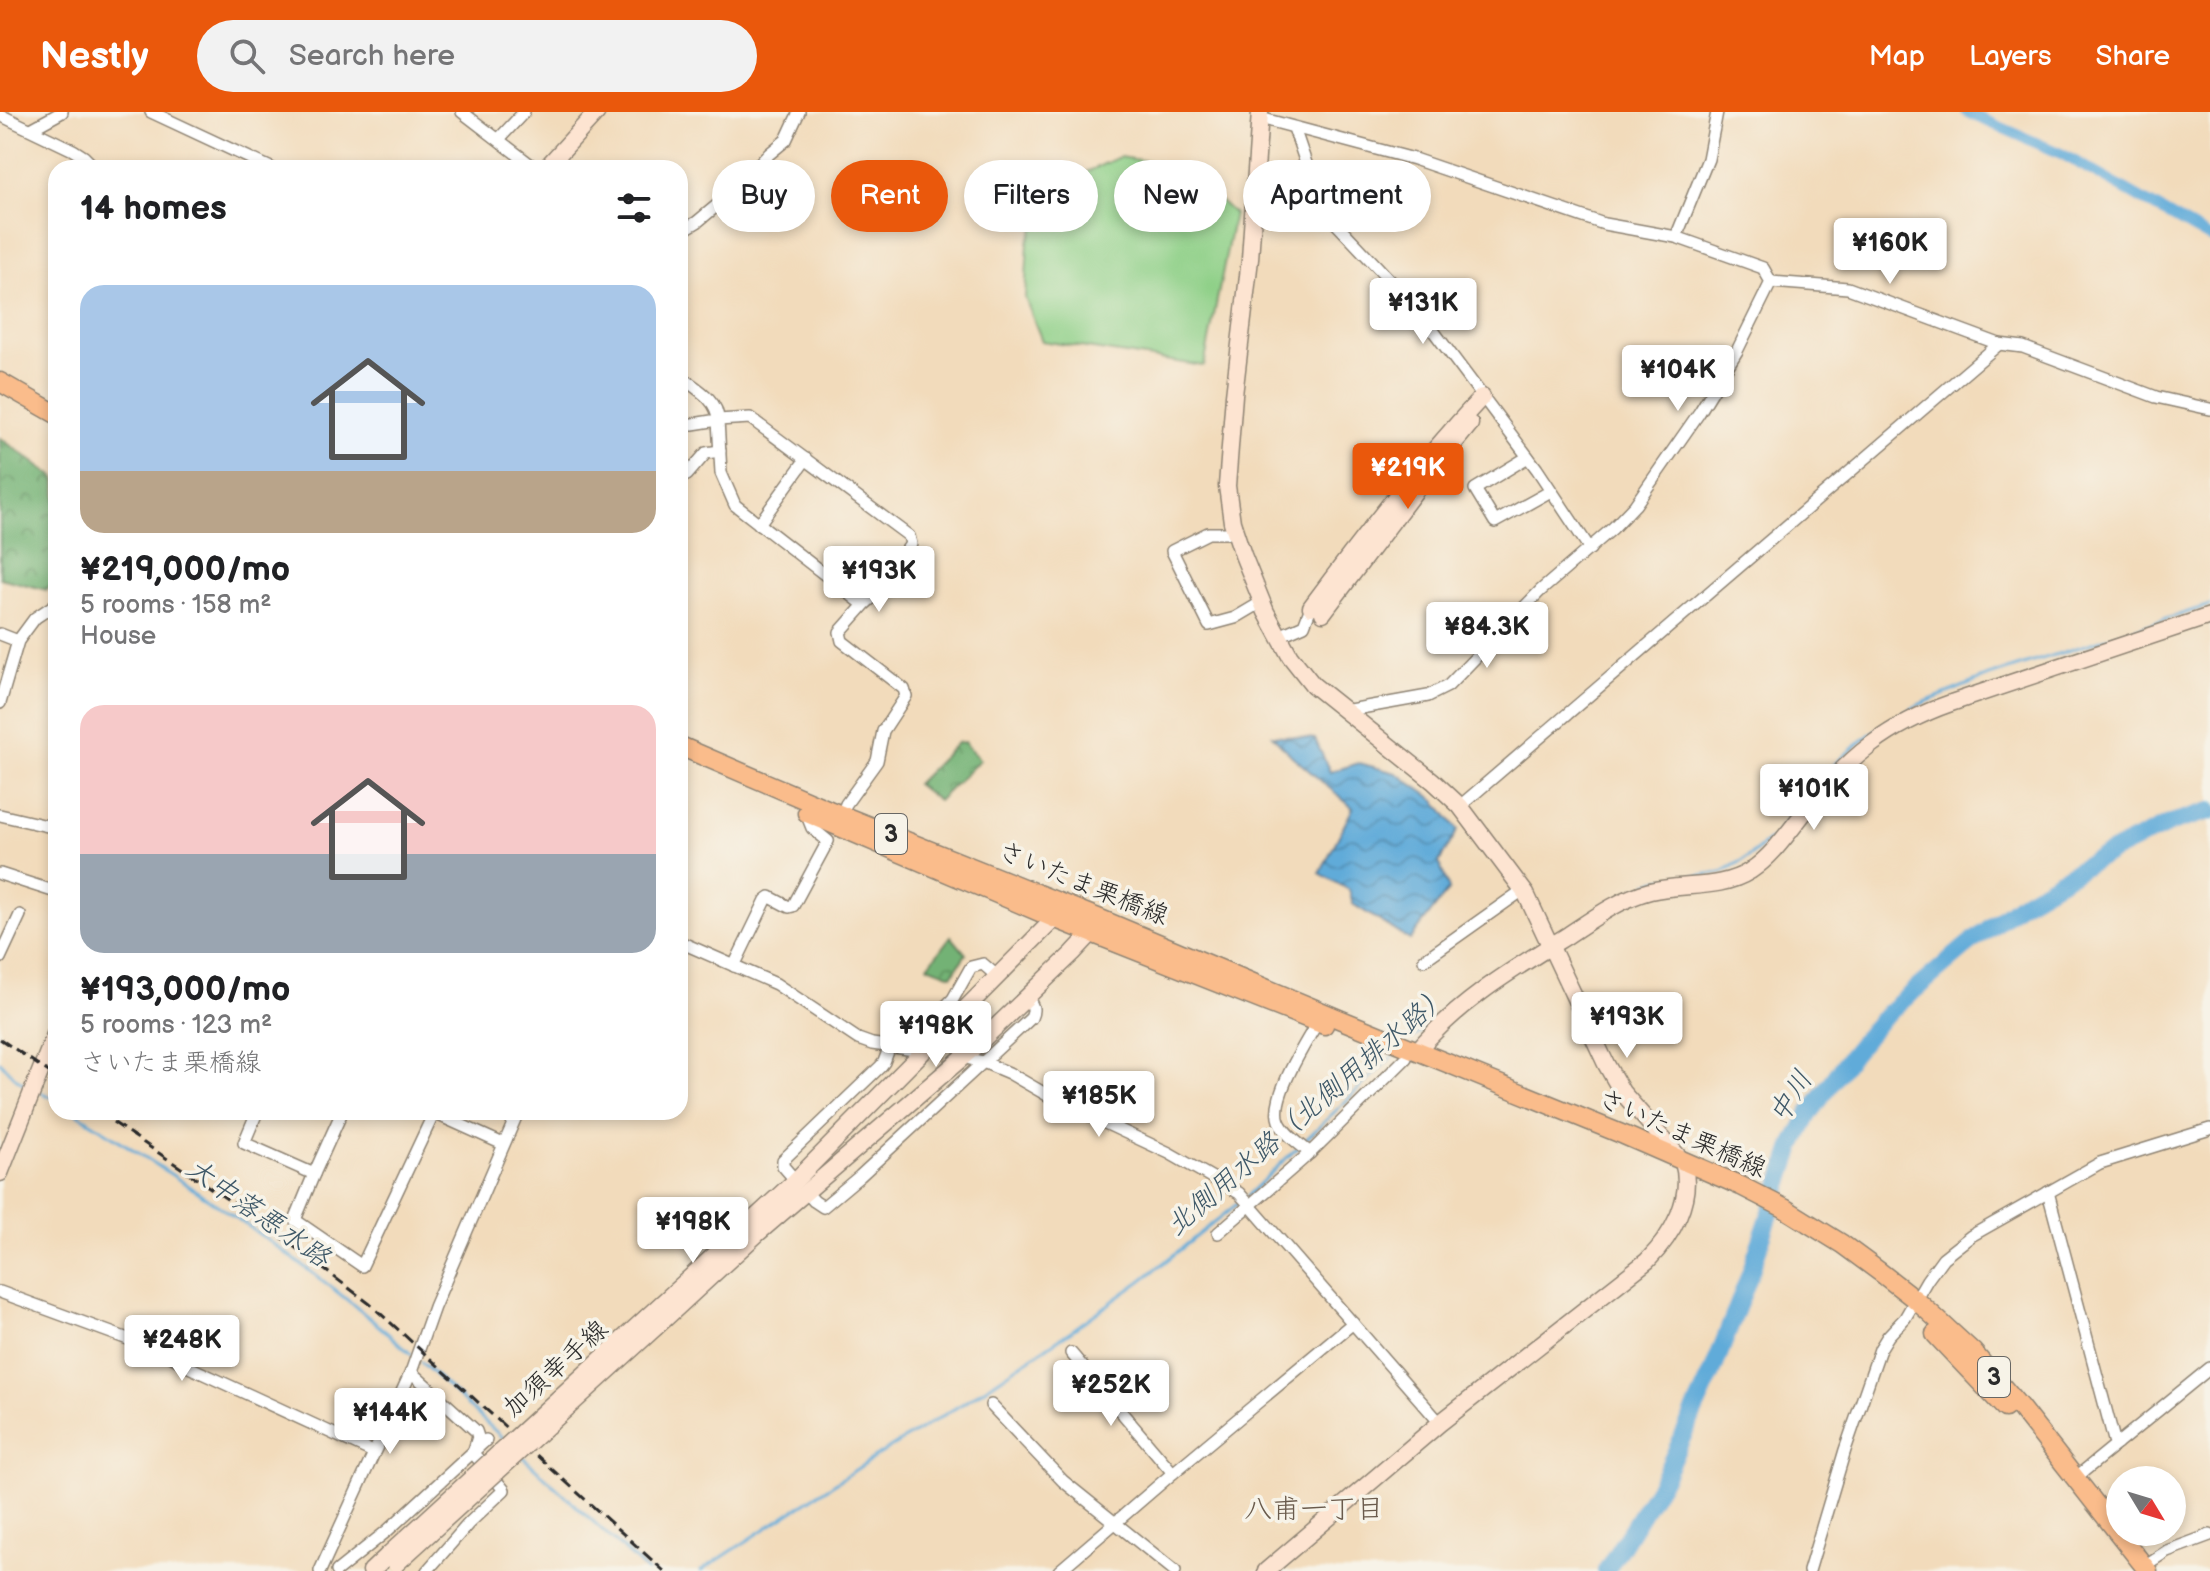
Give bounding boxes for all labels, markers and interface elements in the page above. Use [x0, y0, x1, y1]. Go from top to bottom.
search box [197, 20, 757, 92]
text: Nestly [40, 34, 149, 79]
icon: search [225, 34, 269, 78]
text: Search here [289, 38, 455, 74]
text: Map [1869, 40, 1925, 73]
text: Layers [1969, 40, 2052, 73]
text: Share [2096, 40, 2170, 73]
chip: Buy [712, 160, 815, 232]
chip: Rent [831, 160, 948, 232]
chip: Filters [964, 160, 1098, 232]
chip: New [1114, 160, 1227, 232]
chip: Apartment [1243, 160, 1431, 232]
icon: filters [612, 186, 656, 230]
text: 14 homes [80, 188, 227, 229]
pin: ¥160K [1834, 218, 1946, 286]
text: ¥160K [1852, 228, 1928, 259]
pin: ¥131K [1367, 278, 1479, 346]
text: ¥131K [1388, 288, 1458, 319]
icon: home [296, 337, 440, 481]
pin: ¥104K [1622, 345, 1734, 413]
text: ¥104K [1640, 355, 1716, 386]
pin: ¥219K [1352, 443, 1464, 511]
text: ¥219K [1371, 453, 1445, 484]
pin: ¥193K [823, 546, 935, 614]
text: ¥219,000/mo [80, 549, 290, 590]
text: ¥193K [841, 556, 917, 587]
text: 5 rooms · 158 m² [80, 590, 272, 621]
pin: ¥84.3K [1422, 602, 1552, 670]
text: ¥84.3K [1444, 612, 1530, 643]
text: House [80, 621, 156, 652]
icon: home [296, 757, 440, 901]
pin: ¥101K [1758, 764, 1870, 832]
text: ¥101K [1778, 774, 1850, 805]
road number: 3 [875, 814, 907, 854]
street label: さいたま栗橋線 [993, 836, 1173, 932]
text: ¥193,000/mo [80, 969, 290, 1010]
water label: 北側用水路（北側用排水路） [1160, 979, 1456, 1243]
pin: ¥193K [1571, 992, 1683, 1060]
pin: ¥198K [880, 1001, 992, 1069]
text: ¥193K [1589, 1002, 1665, 1033]
text: 5 rooms · 123 m² [80, 1010, 272, 1041]
text: ¥198K [898, 1011, 974, 1042]
text: さいたま栗橋線 [80, 1048, 261, 1079]
water label: 中川 [1762, 1065, 1820, 1129]
pin: ¥185K [1043, 1071, 1155, 1139]
text: ¥185K [1061, 1081, 1137, 1112]
street label: さいたま栗橋線 [1593, 1083, 1771, 1185]
water label: 大中落悪水路 [180, 1151, 338, 1276]
pin: ¥198K [637, 1197, 749, 1265]
text: ¥198K [655, 1207, 731, 1238]
street label: 加須幸手線 [497, 1314, 615, 1424]
pin: ¥248K [126, 1315, 238, 1383]
text: ¥248K [142, 1325, 222, 1356]
road number: 3 [1978, 1357, 2010, 1397]
pin: ¥252K [1055, 1360, 1167, 1428]
text: ¥252K [1071, 1370, 1151, 1401]
pin: ¥144K [334, 1388, 446, 1456]
text: ¥144K [352, 1398, 428, 1429]
north arrow [2106, 1466, 2186, 1546]
map controls [2106, 1466, 2186, 1546]
district label: 八甫一丁目 [1244, 1493, 1384, 1526]

